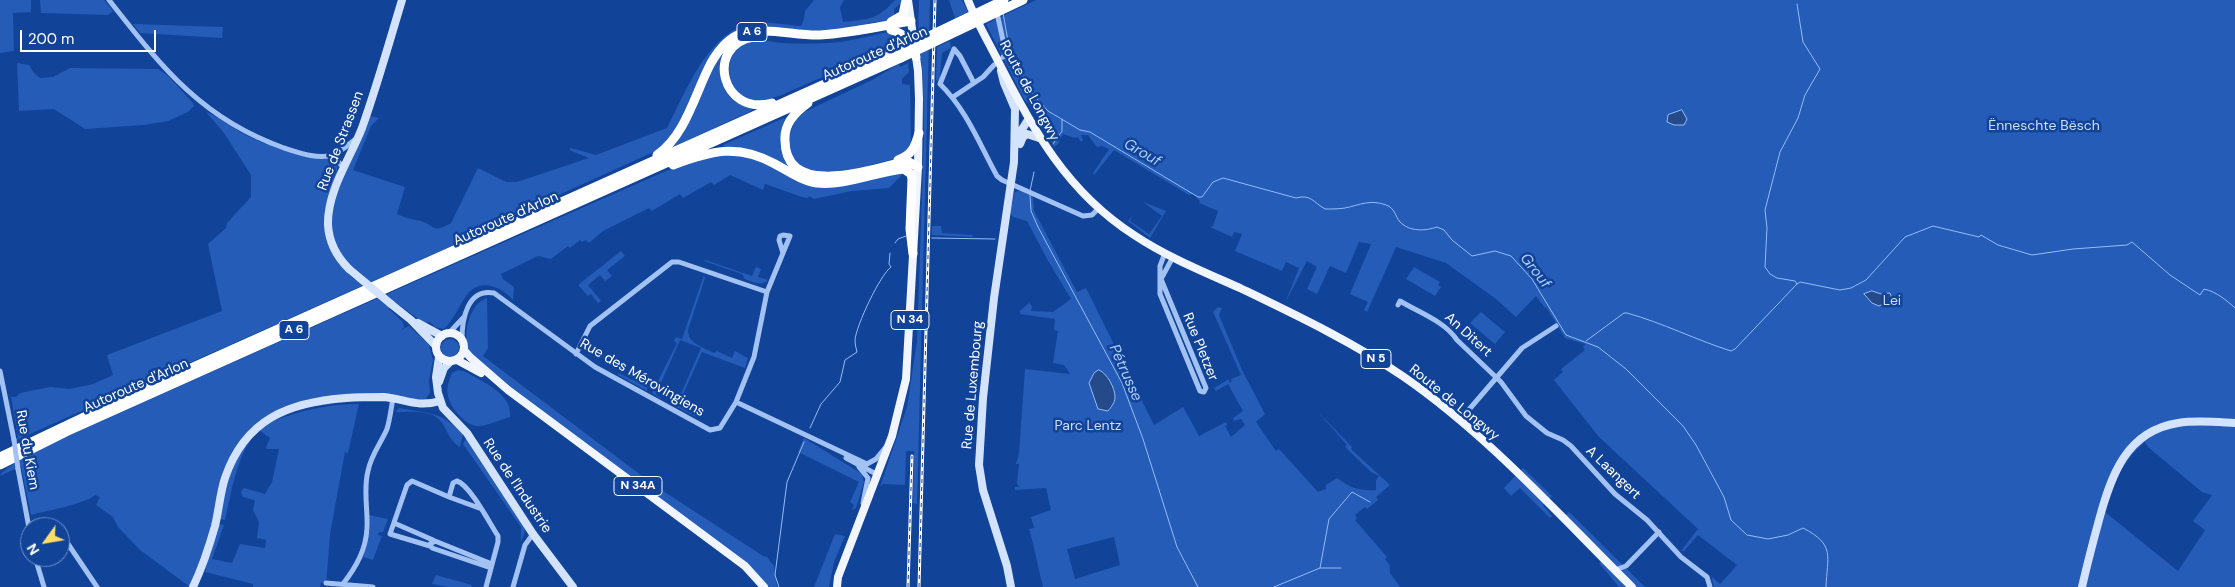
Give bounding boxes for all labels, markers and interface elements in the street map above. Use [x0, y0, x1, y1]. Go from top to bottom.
scale bar [22, 20, 159, 52]
road number: A 6 [737, 22, 767, 42]
street label: Autoroute d'Arlon [820, 23, 930, 85]
text: 200 m [28, 29, 74, 49]
street label: Route de Longwy [995, 38, 1063, 144]
street label: Rue de Strassen [314, 89, 368, 193]
park label: Ënneschte Bësch [1988, 118, 2100, 134]
water label: Grouf [1120, 135, 1164, 171]
street label: Autoroute d'Arlon [451, 188, 561, 250]
water label: Grouf [1516, 250, 1554, 292]
park label: Lei [1883, 293, 1901, 309]
street label: An Ditert [1441, 309, 1495, 361]
road number: N 34 [891, 310, 929, 330]
street label: Rue Pletzer [1179, 310, 1221, 384]
road number: A 6 [279, 320, 309, 340]
street label: Rue de Luxembourg [959, 320, 987, 450]
street label: Rue des Mérovingiens [577, 335, 707, 421]
water label: Pétrusse [1104, 342, 1146, 404]
road number: N 5 [1361, 349, 1391, 368]
street label: Autoroute d'Arlon [81, 355, 191, 417]
street label: Route de Longwy [1405, 361, 1503, 445]
street label: Rue du Kiem [12, 409, 42, 491]
park label: Parc Lentz [1054, 418, 1122, 434]
street label: Rue de l'Industrie [479, 435, 555, 537]
street label: A Laangert [1582, 443, 1644, 503]
road number: N 34A [614, 476, 662, 496]
north arrow [20, 517, 70, 567]
text: N [23, 540, 43, 559]

